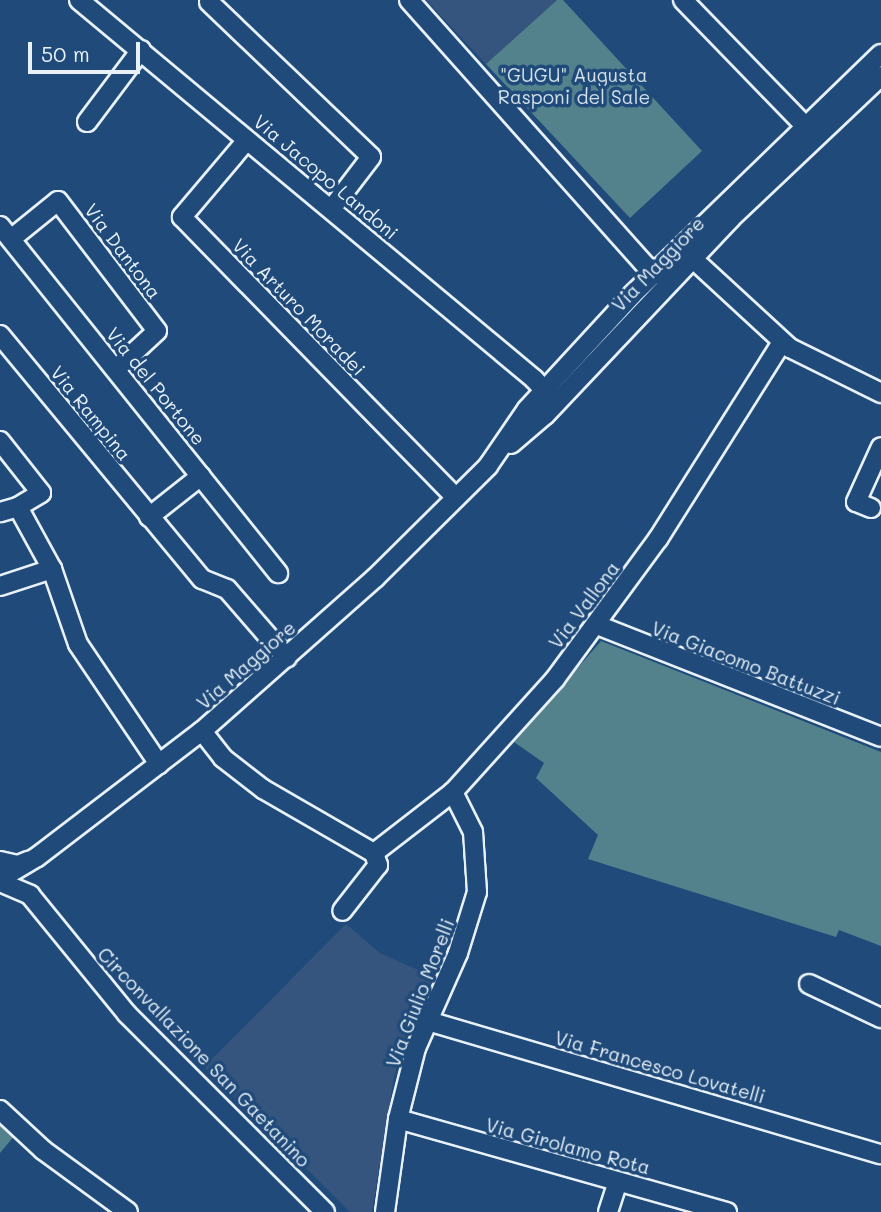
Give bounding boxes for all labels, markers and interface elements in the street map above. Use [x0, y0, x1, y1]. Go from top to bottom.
scale bar [32, 28, 144, 72]
text: 50 m [41, 40, 90, 67]
park label: "GUGU" Augusta Rasponi del Sale [498, 64, 650, 108]
street label: Via Jacopo Landoni [249, 110, 403, 244]
street label: Via Dantona [80, 199, 166, 303]
street label: Via Maggiore [607, 212, 709, 316]
street label: Via Arturo Moradei [228, 234, 370, 380]
street label: Via del Portone [102, 323, 210, 449]
street label: Via Rampina [46, 361, 136, 465]
street label: Via Vallona [544, 557, 624, 653]
street label: Via Maggiore [192, 616, 300, 714]
street label: Via Giacomo Battuzzi [648, 616, 844, 710]
street label: Via Giulio Morelli [381, 916, 459, 1070]
street label: Circonvallazione San Gaetanino [93, 943, 315, 1171]
street label: Via Francesco Lovatelli [552, 1026, 768, 1108]
street label: Via Girolamo Rota [483, 1113, 653, 1179]

